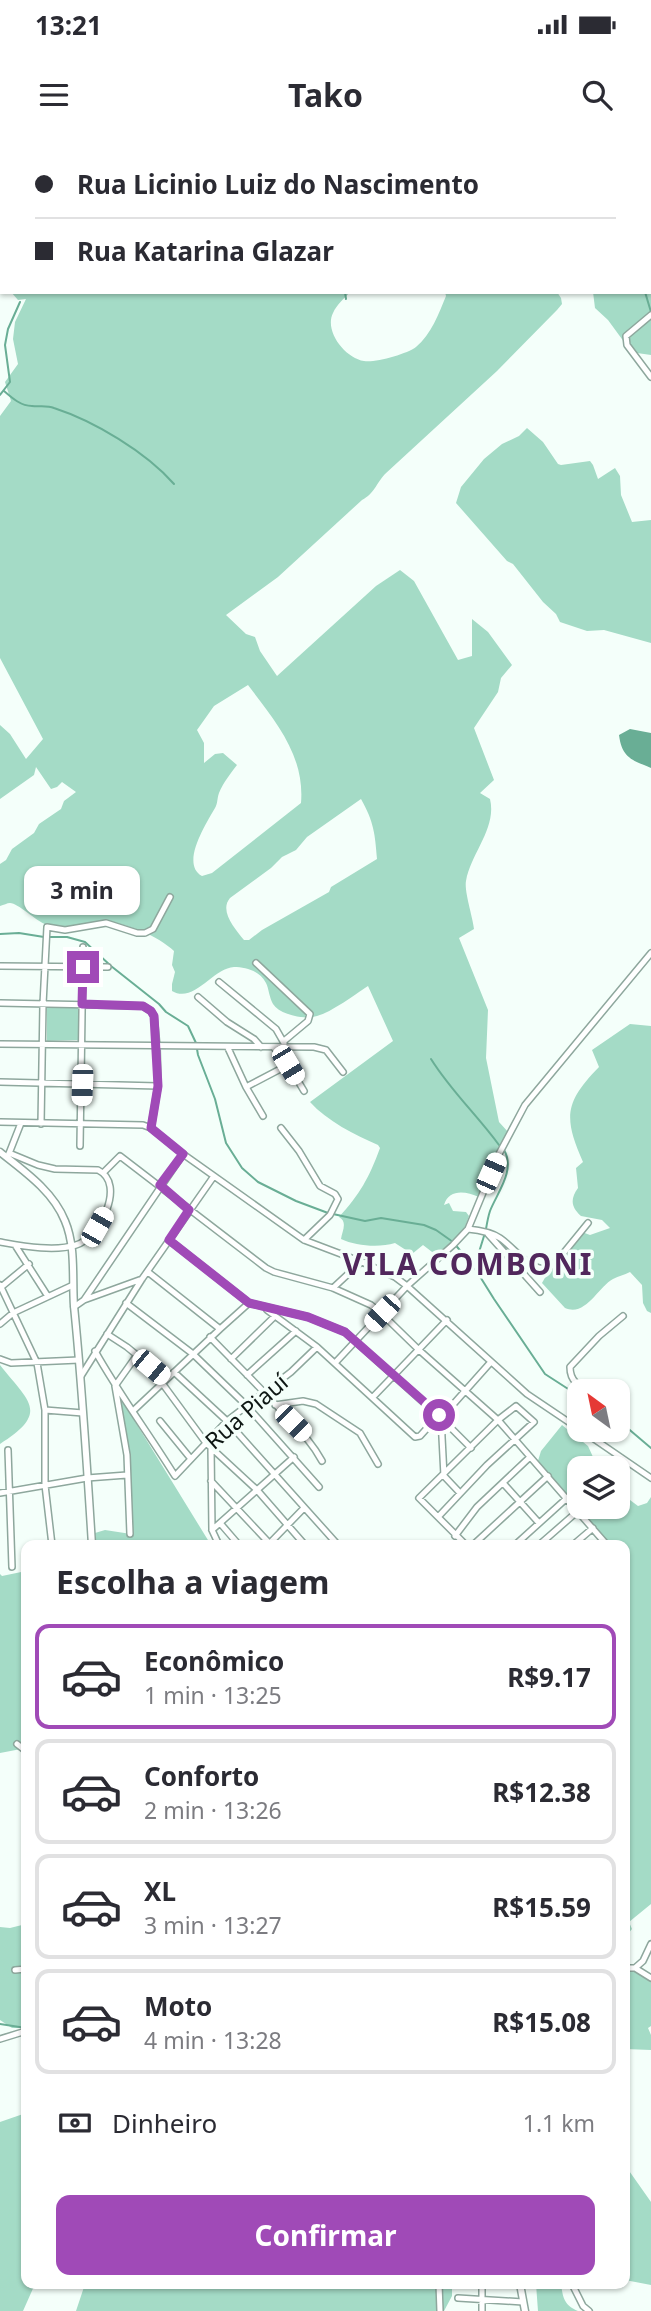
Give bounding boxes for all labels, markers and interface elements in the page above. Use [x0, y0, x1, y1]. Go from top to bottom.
text: 13:21 [35, 7, 102, 43]
text: Tako [288, 73, 363, 116]
icon: menu [35, 76, 73, 114]
icon: search [578, 76, 616, 114]
text: Rua Licinio Luiz do Nascimento [77, 166, 479, 202]
text: Rua Katarina Glazar [77, 233, 334, 269]
callout: 3 min [25, 866, 141, 914]
text: 3 min [50, 874, 114, 906]
route end [67, 951, 99, 983]
car [269, 1042, 308, 1088]
car [71, 1064, 94, 1106]
car [473, 1150, 510, 1196]
car [78, 1204, 117, 1250]
district label: VILA COMBONI [343, 1243, 593, 1284]
car [360, 1290, 405, 1336]
car [129, 1345, 174, 1389]
street label: Rua Piauí [198, 1365, 295, 1456]
north arrow [567, 1379, 630, 1442]
map controls [567, 1379, 630, 1519]
route start [423, 1399, 455, 1431]
car [271, 1401, 316, 1445]
button: layers [567, 1456, 630, 1519]
text: Escolha a viagem [56, 1560, 329, 1603]
text: Econômico [144, 1643, 284, 1679]
icon: car [60, 1645, 123, 1708]
text: R$9.17 [507, 1659, 591, 1695]
text: 1 min · 13:25 [144, 1679, 282, 1711]
text: Conforto [144, 1758, 259, 1794]
icon: car [60, 1760, 123, 1823]
text: R$12.38 [492, 1774, 591, 1810]
text: 2 min · 13:26 [144, 1794, 282, 1826]
text: XL [144, 1873, 176, 1909]
icon: car [60, 1875, 123, 1938]
text: R$15.59 [492, 1889, 591, 1925]
text: 3 min · 13:27 [144, 1909, 282, 1941]
text: Moto [144, 1988, 212, 2024]
icon: car [60, 1990, 123, 2053]
text: R$15.08 [492, 2004, 591, 2040]
text: 4 min · 13:28 [144, 2024, 282, 2056]
icon: cash [56, 2104, 94, 2142]
text: Dinheiro [112, 2105, 217, 2141]
text: 1.1 km [523, 2107, 595, 2139]
button: Confirmar [56, 2195, 595, 2275]

